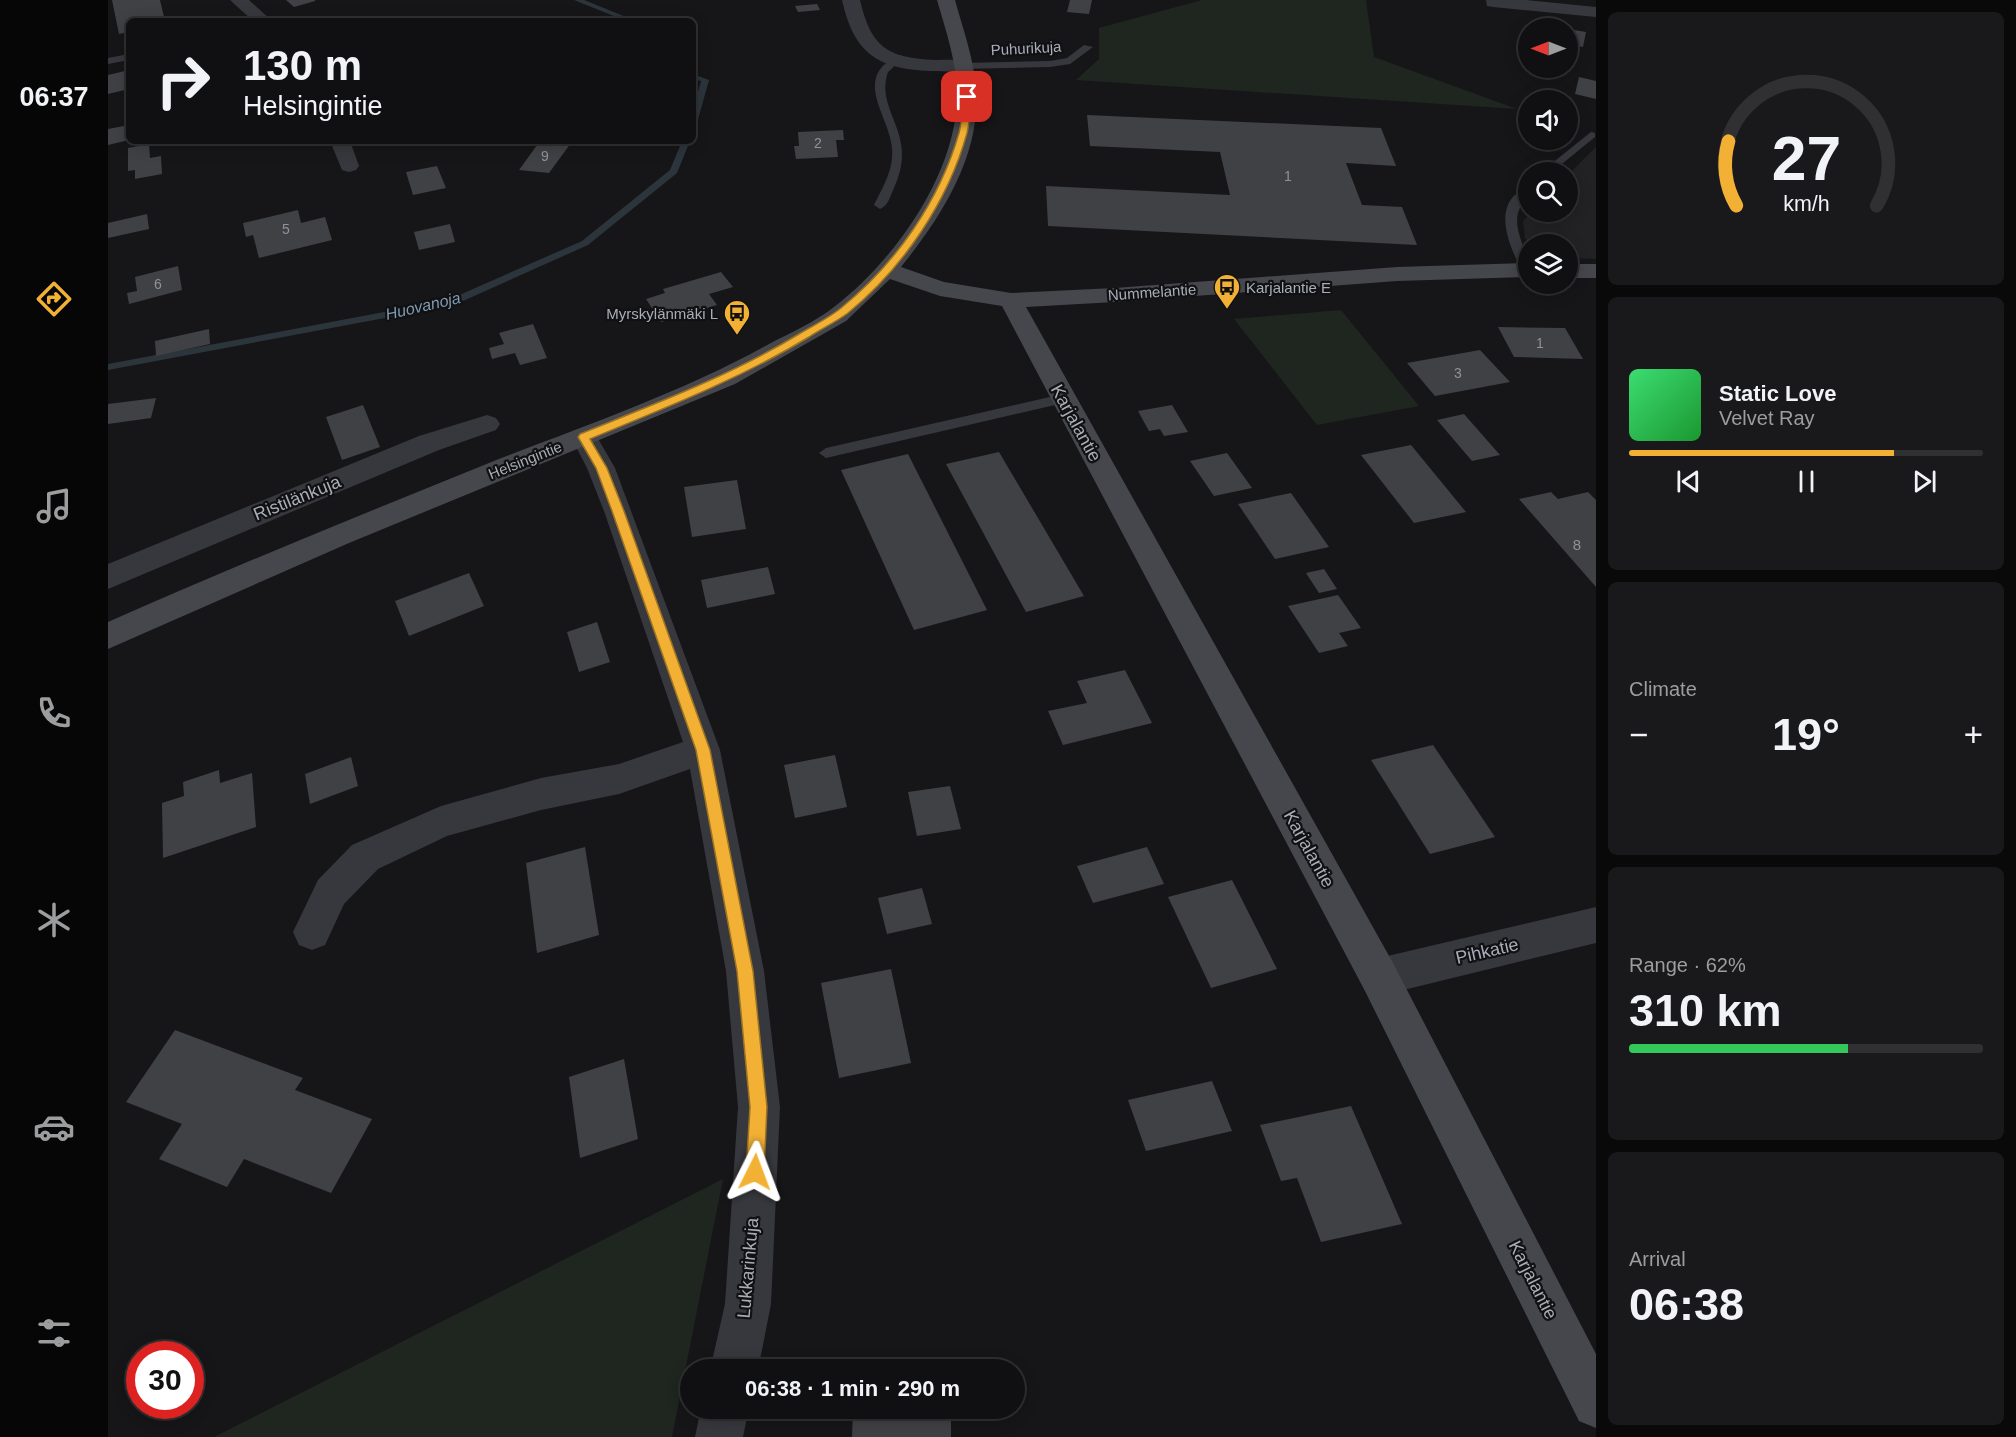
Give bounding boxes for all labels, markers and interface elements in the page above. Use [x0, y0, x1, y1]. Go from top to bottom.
north arrow [1518, 18, 1578, 78]
map controls [1518, 18, 1578, 294]
street label: Puhurikuja [990, 38, 1062, 58]
icon: right [144, 42, 222, 120]
text: 130 m [243, 42, 362, 89]
pin [941, 71, 992, 122]
icon: arrive [950, 80, 983, 113]
text: 06:37 [19, 82, 89, 112]
button: sound [1518, 90, 1578, 150]
text: Helsingintie [243, 91, 383, 121]
text: 27 [1771, 124, 1841, 193]
house number: 2 [814, 135, 822, 151]
house number: 9 [541, 148, 549, 164]
button: search [1518, 162, 1578, 222]
house number: 1 [1284, 168, 1292, 184]
text: km/h [1783, 192, 1829, 216]
house number: 5 [282, 221, 290, 237]
button: layers [1518, 234, 1578, 294]
bus stop icon: Karjalantie E [1212, 272, 1242, 310]
house number: 6 [154, 276, 162, 292]
icon: directions [33, 278, 75, 320]
place label: Karjalantie E [1246, 279, 1331, 296]
street label: Nummelantie [1107, 280, 1197, 304]
water label: Huovanoja [384, 289, 462, 323]
bus stop icon: Myrskylänmäki L [722, 298, 752, 336]
place label: Myrskylänmäki L [606, 305, 718, 322]
house number: 1 [1536, 335, 1544, 351]
house number: 3 [1454, 365, 1462, 381]
street label: Karjalantie [1047, 381, 1105, 465]
text: Static Love [1719, 381, 1836, 406]
text: Velvet Ray [1719, 407, 1815, 429]
street label: Helsingintie [486, 438, 564, 482]
icon: previous [1672, 465, 1705, 498]
icon: pause [1790, 465, 1823, 498]
icon: next [1908, 465, 1941, 498]
street label: Ristilänkuja [251, 471, 344, 525]
icon: music [33, 485, 75, 527]
house number: 8 [1573, 536, 1581, 553]
text: Climate [1629, 678, 1697, 700]
icon: phone [33, 692, 75, 734]
text: 19° [1772, 709, 1840, 760]
text: − [1629, 716, 1648, 753]
text: + [1964, 716, 1983, 753]
street label: Karjalantie [1280, 807, 1338, 891]
icon: climate [33, 899, 75, 941]
street label: Pihkatie [1454, 934, 1520, 968]
text: Range · 62% [1629, 954, 1746, 976]
text: 310 km [1629, 985, 1782, 1036]
icon: car [33, 1106, 75, 1148]
position arrow [723, 1140, 787, 1204]
street label: Lukkarinkuja [734, 1216, 762, 1319]
street label: Karjalantie [1505, 1238, 1561, 1322]
text: Arrival [1629, 1248, 1686, 1270]
text: 06:38 [1629, 1279, 1744, 1330]
icon: filters [33, 1312, 75, 1354]
speed limit sign: 30 [126, 1341, 204, 1419]
text: 06:38 · 1 min · 290 m [745, 1376, 960, 1401]

